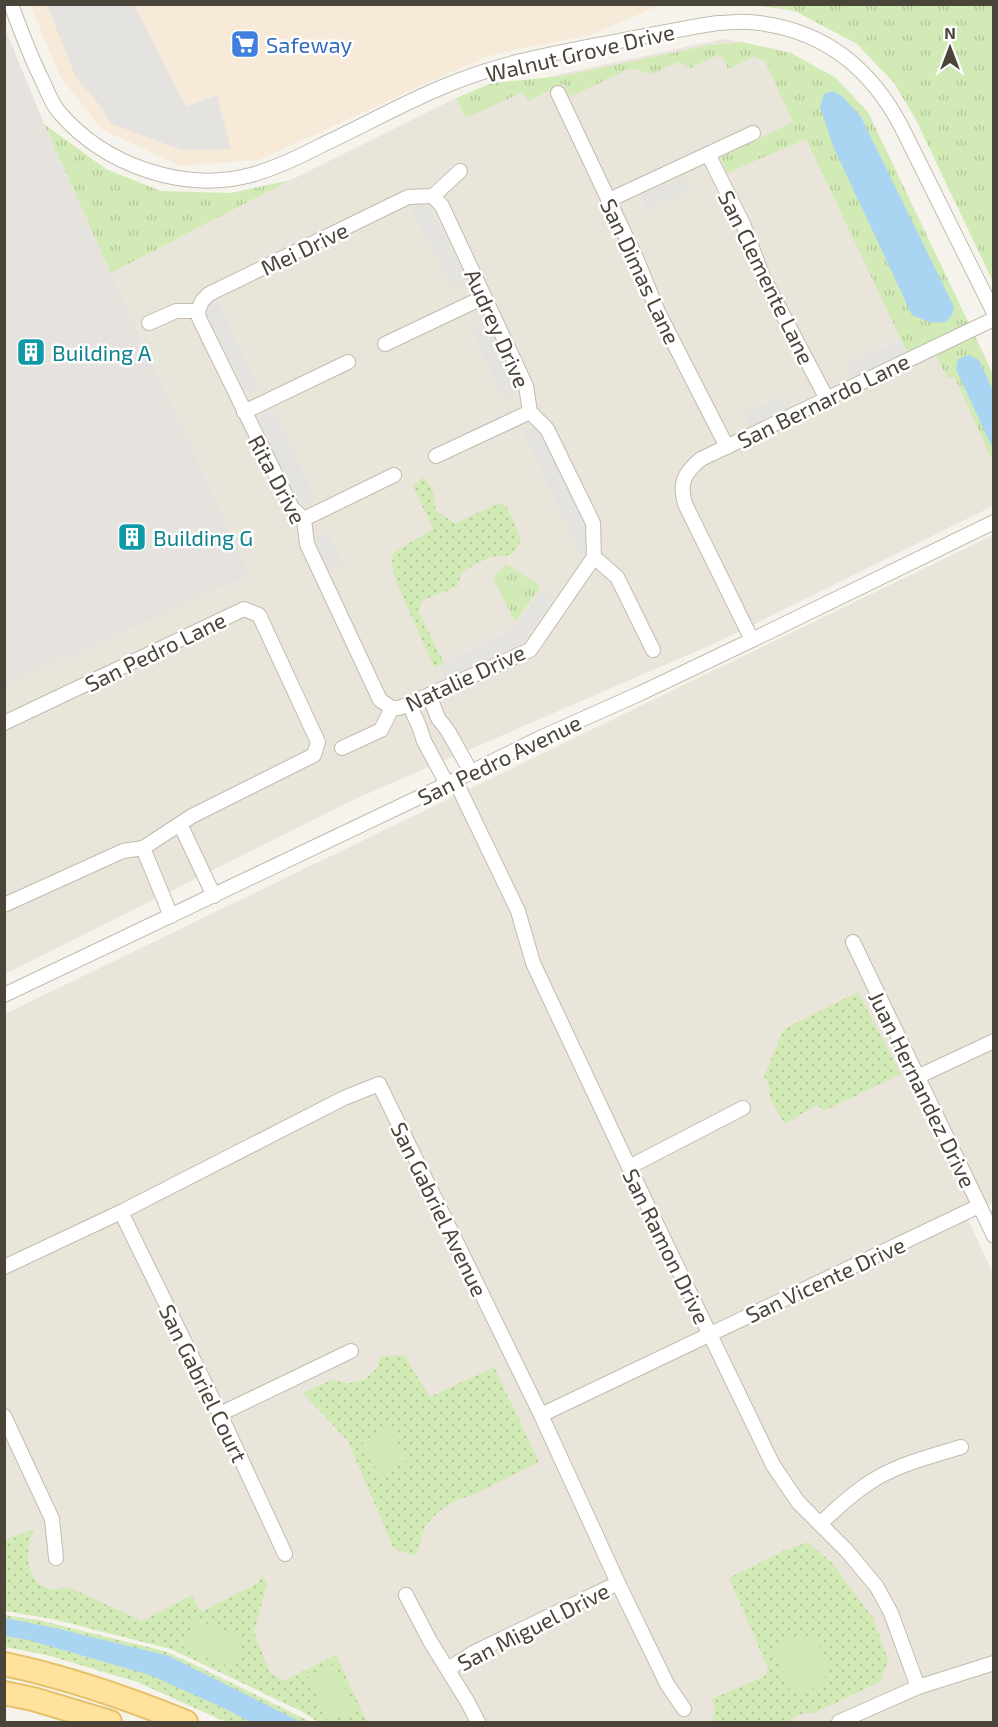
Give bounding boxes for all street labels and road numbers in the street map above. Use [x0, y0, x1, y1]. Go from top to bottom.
street label: Walnut Grove Drive [483, 18, 677, 86]
street label: San Clemente Lane [714, 186, 820, 368]
street label: San Dimas Lane [596, 194, 686, 348]
street label: Mei Drive [256, 216, 352, 280]
street label: Audrey Drive [460, 265, 536, 391]
street label: San Bernardo Lane [733, 347, 913, 453]
street label: Rita Drive [244, 430, 312, 528]
street label: San Pedro Lane [80, 606, 230, 696]
street label: Natalie Drive [401, 638, 529, 716]
street label: San Pedro Avenue [413, 708, 585, 810]
street label: Juan Hernandez Drive [864, 986, 982, 1192]
street label: San Gabriel Avenue [387, 1118, 493, 1300]
street label: San Ramon Drive [618, 1164, 716, 1328]
street label: San Vicente Drive [741, 1231, 909, 1327]
street label: San Gabriel Court [155, 1300, 253, 1466]
street label: San Miguel Drive [453, 1577, 613, 1675]

